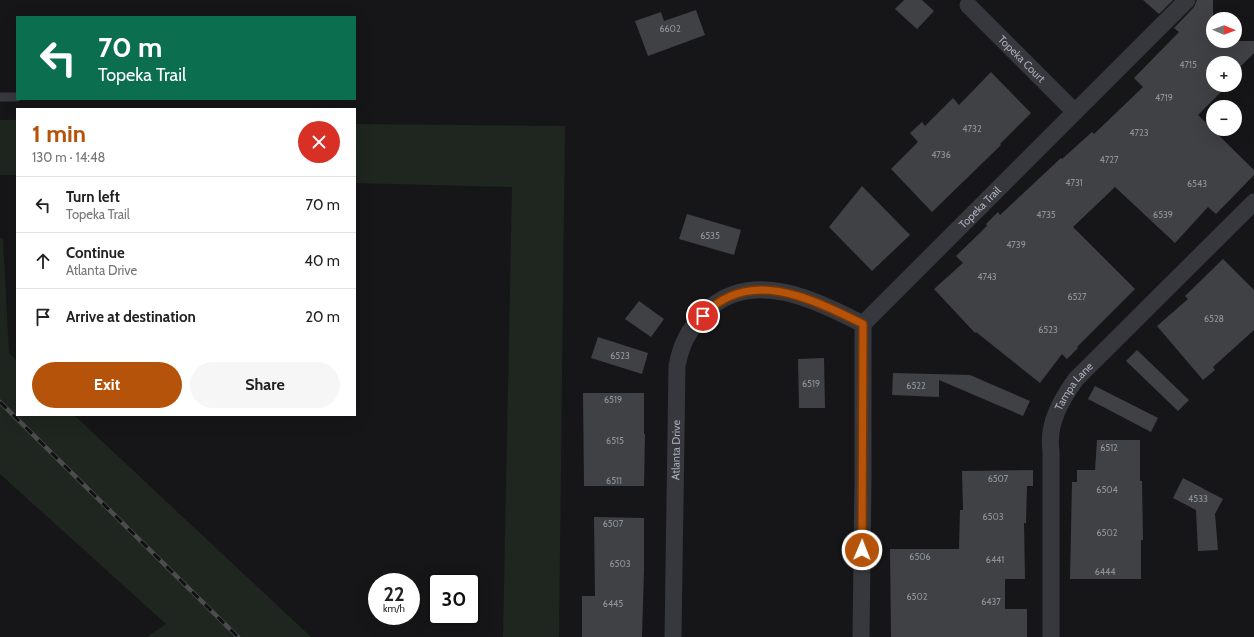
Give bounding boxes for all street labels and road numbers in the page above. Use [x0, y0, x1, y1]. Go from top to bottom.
street label: Topeka Court [995, 32, 1049, 86]
street label: Topeka Trail [956, 183, 1004, 231]
street label: Tampa Lane [1051, 359, 1096, 412]
street label: Atlanta Drive [668, 419, 683, 480]

